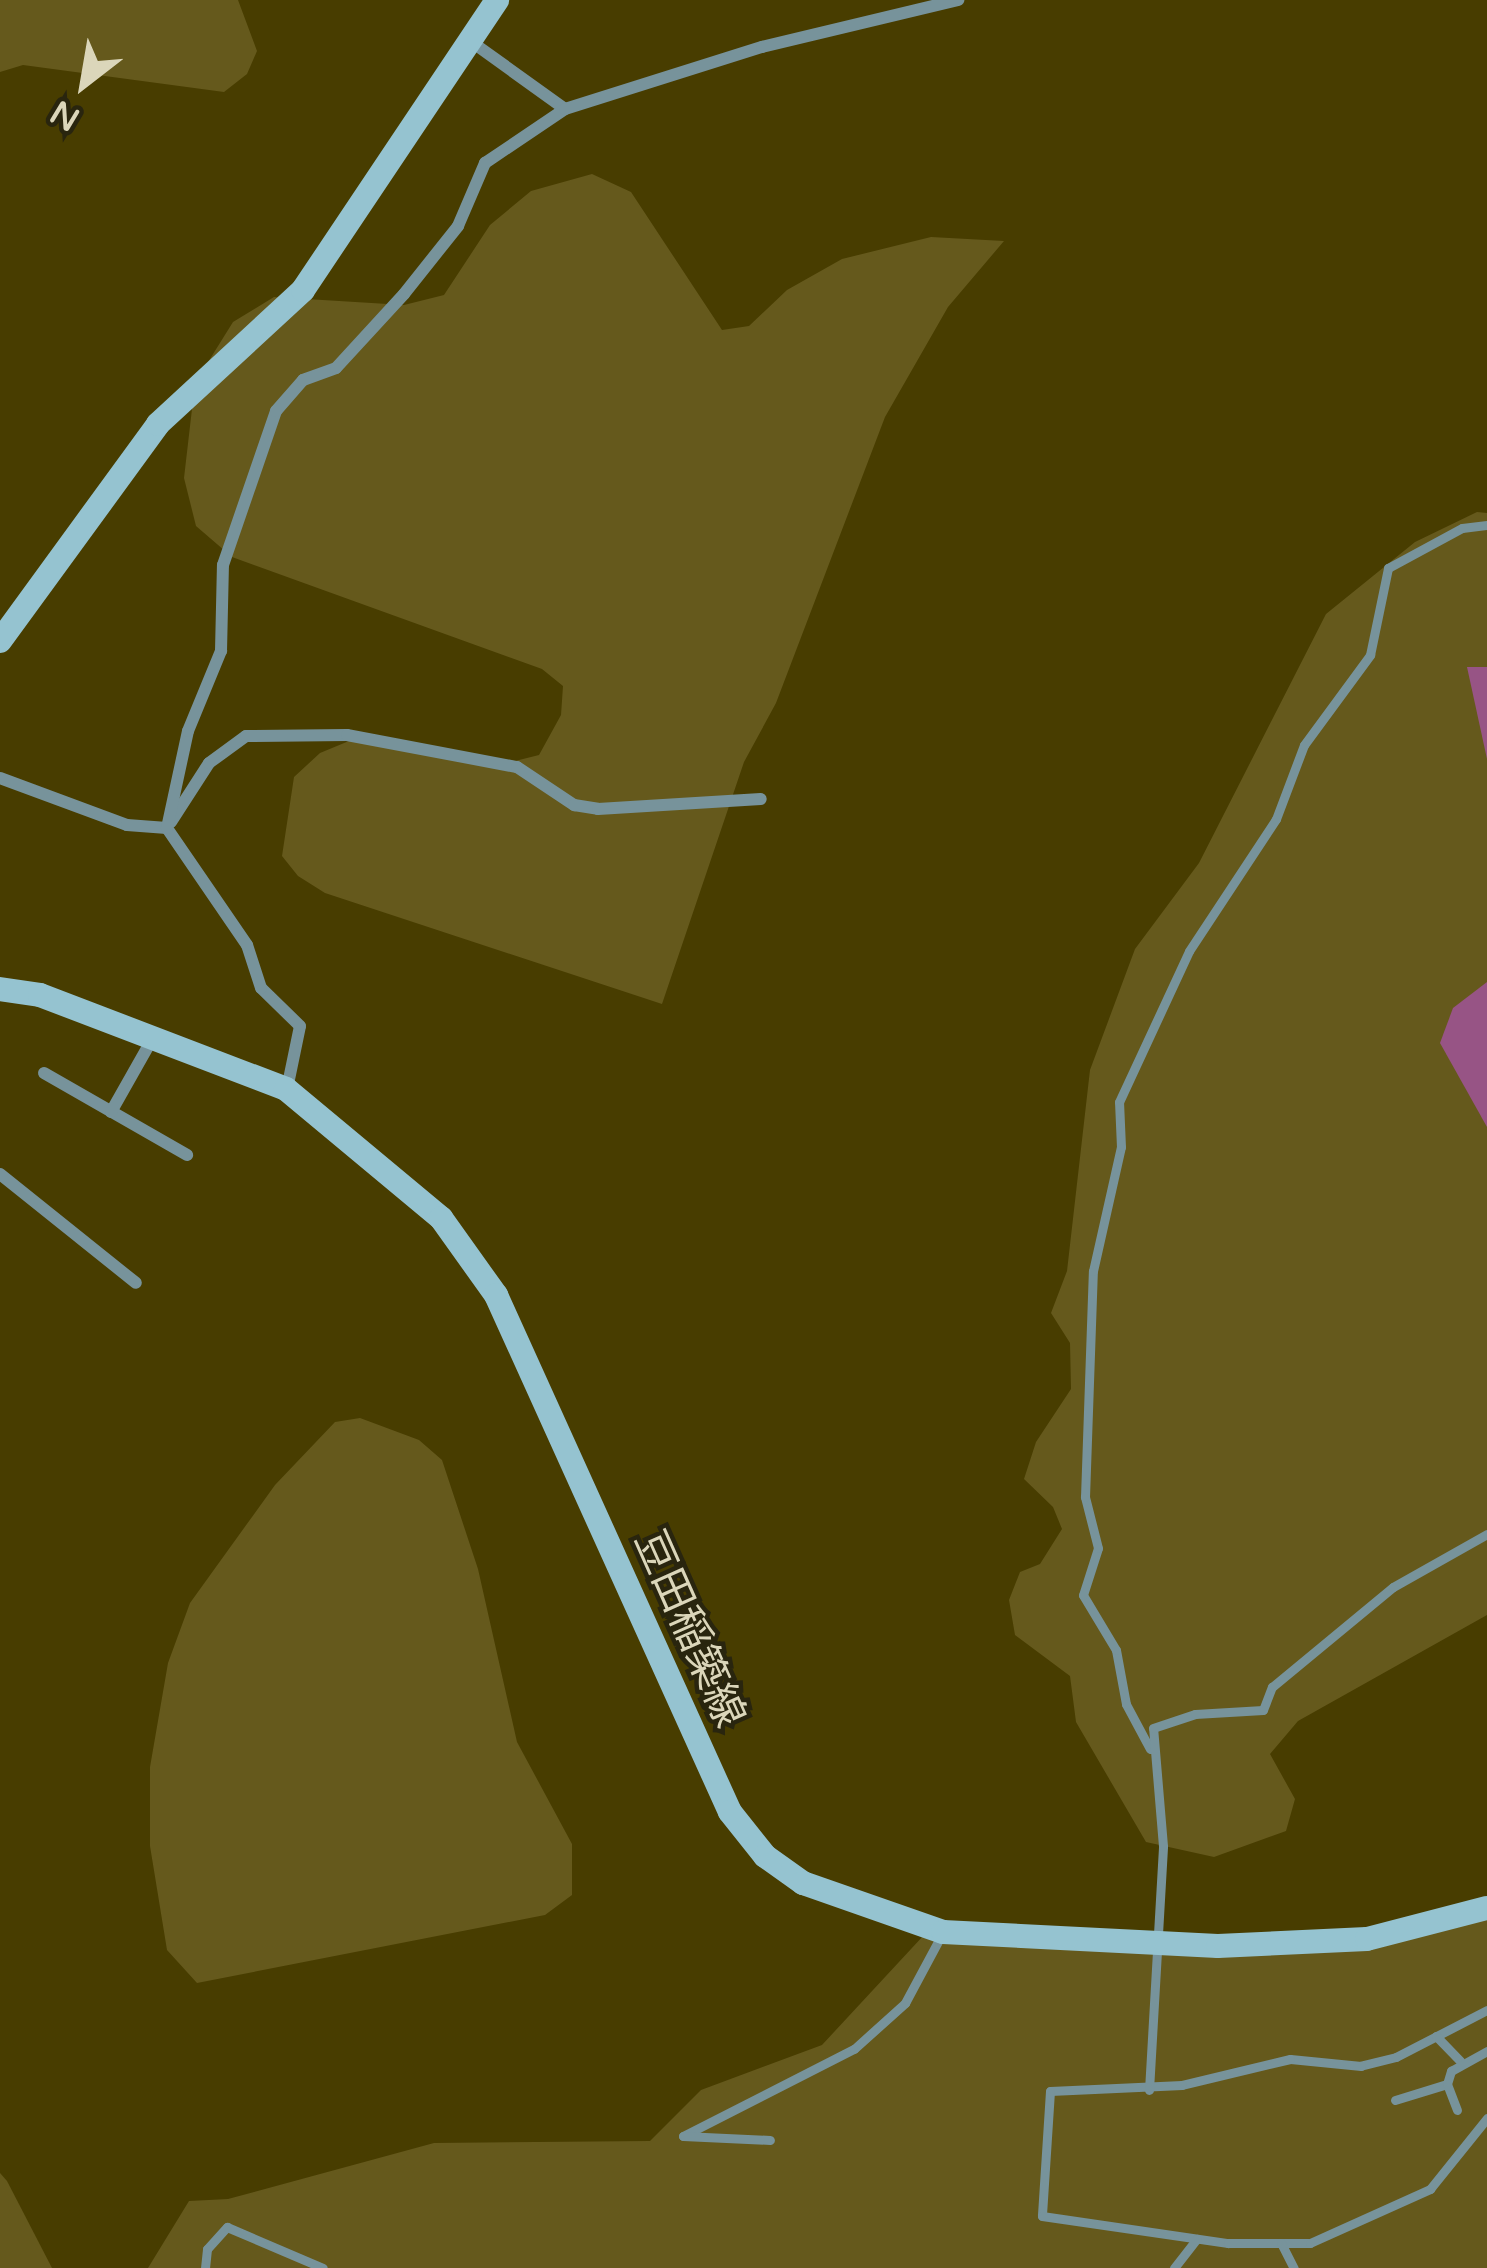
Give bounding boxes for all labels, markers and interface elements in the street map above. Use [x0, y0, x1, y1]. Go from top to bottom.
north arrow [24, 24, 144, 144]
text: N [44, 92, 87, 139]
street label: 豆田稲築線 [623, 1523, 755, 1735]

